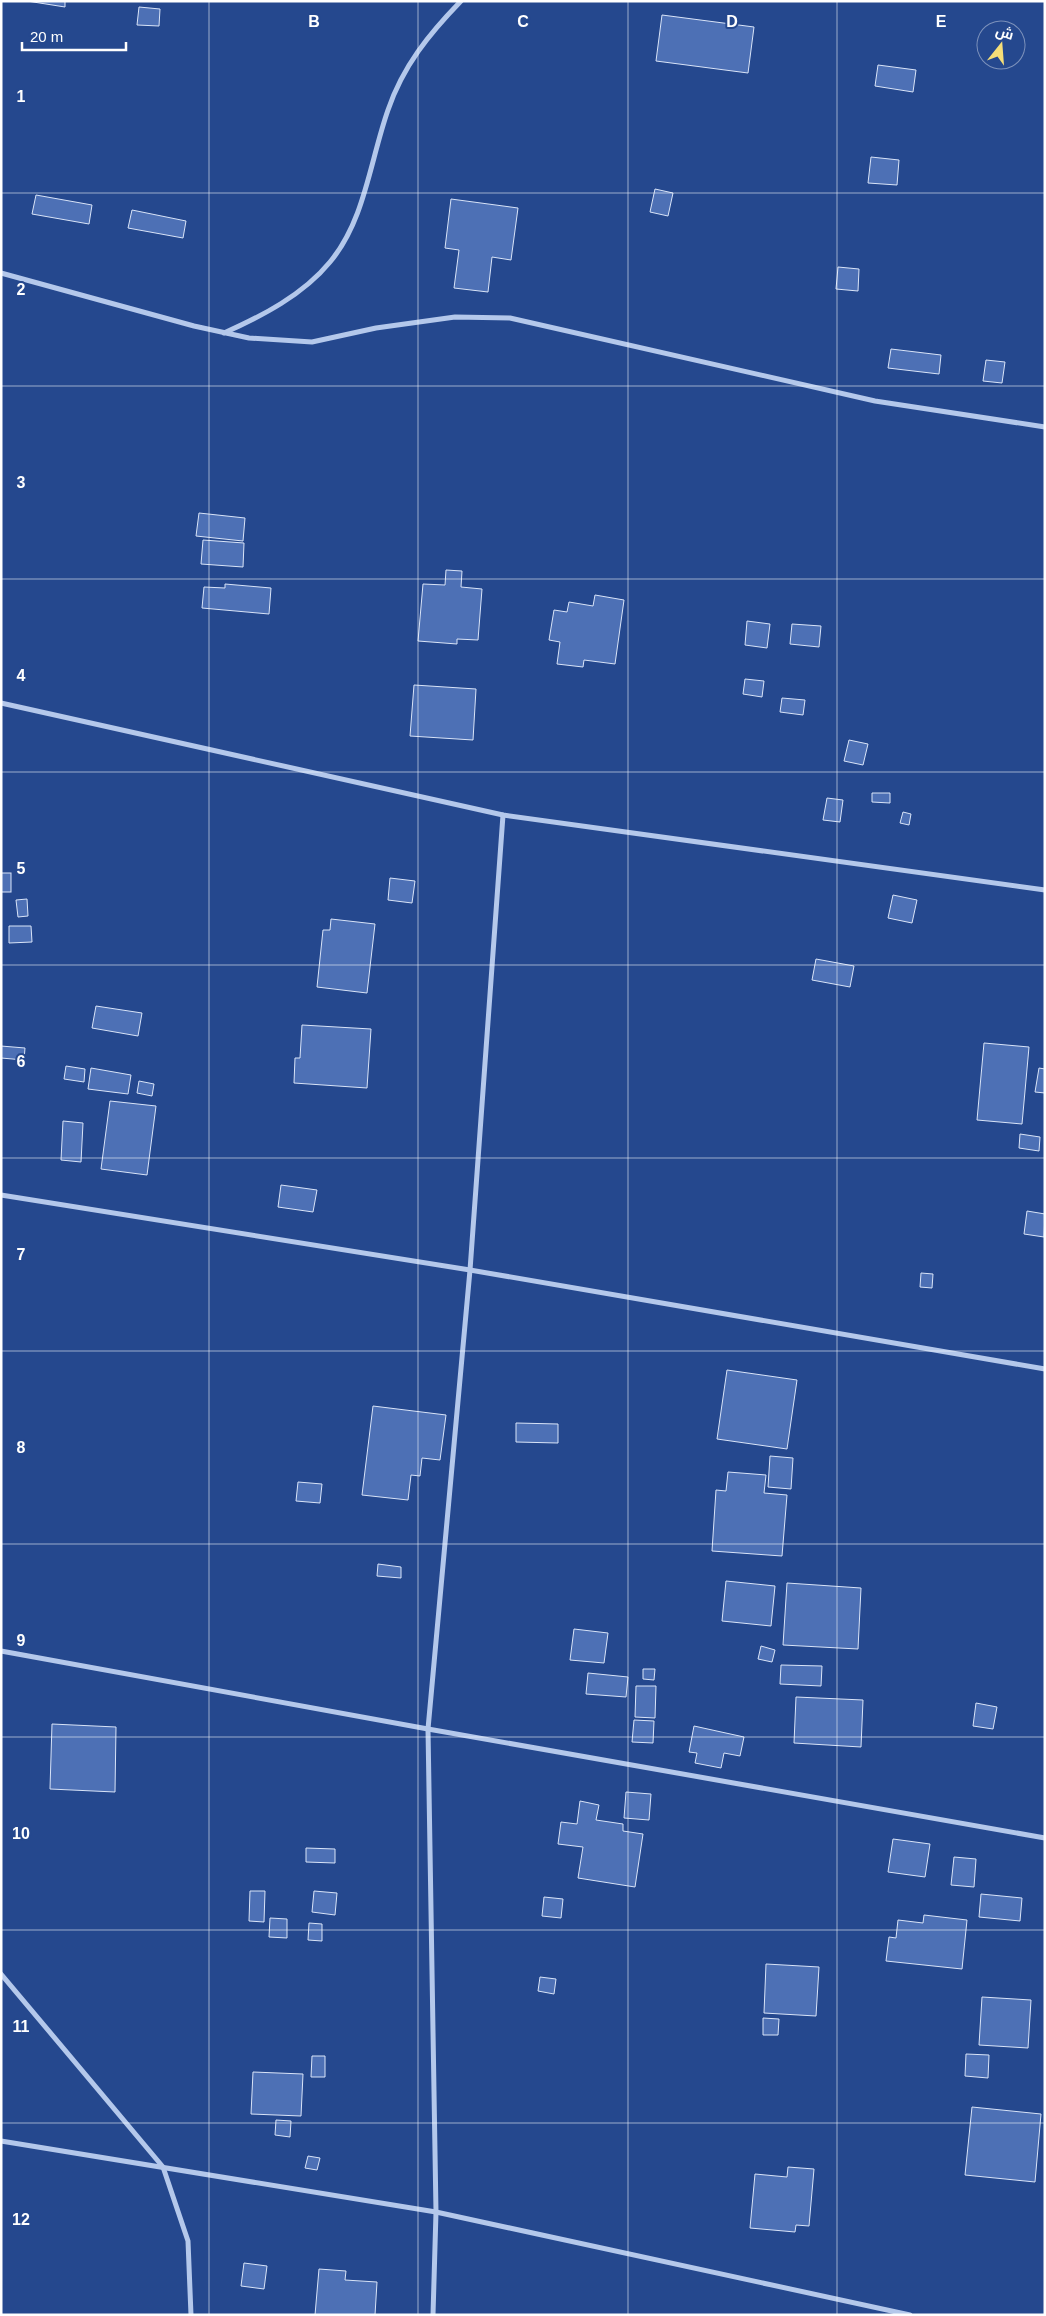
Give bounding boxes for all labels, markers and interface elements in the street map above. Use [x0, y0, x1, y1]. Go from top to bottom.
text: B [308, 13, 320, 30]
text: C [517, 13, 529, 30]
text: D [726, 13, 738, 30]
text: E [936, 13, 947, 30]
scale bar [22, 20, 126, 52]
north arrow [976, 20, 1026, 70]
text: ش [994, 22, 1016, 44]
text: 20 m [30, 28, 63, 45]
text: 1 [17, 88, 26, 105]
text: 2 [17, 281, 26, 298]
text: 3 [17, 474, 26, 491]
text: 4 [17, 667, 26, 684]
text: 5 [17, 860, 26, 877]
text: 6 [17, 1053, 26, 1070]
text: 7 [17, 1246, 26, 1263]
text: 8 [17, 1439, 26, 1456]
text: 9 [17, 1632, 26, 1649]
text: 10 [12, 1825, 30, 1842]
text: 11 [13, 2018, 30, 2035]
text: 12 [12, 2211, 30, 2228]

